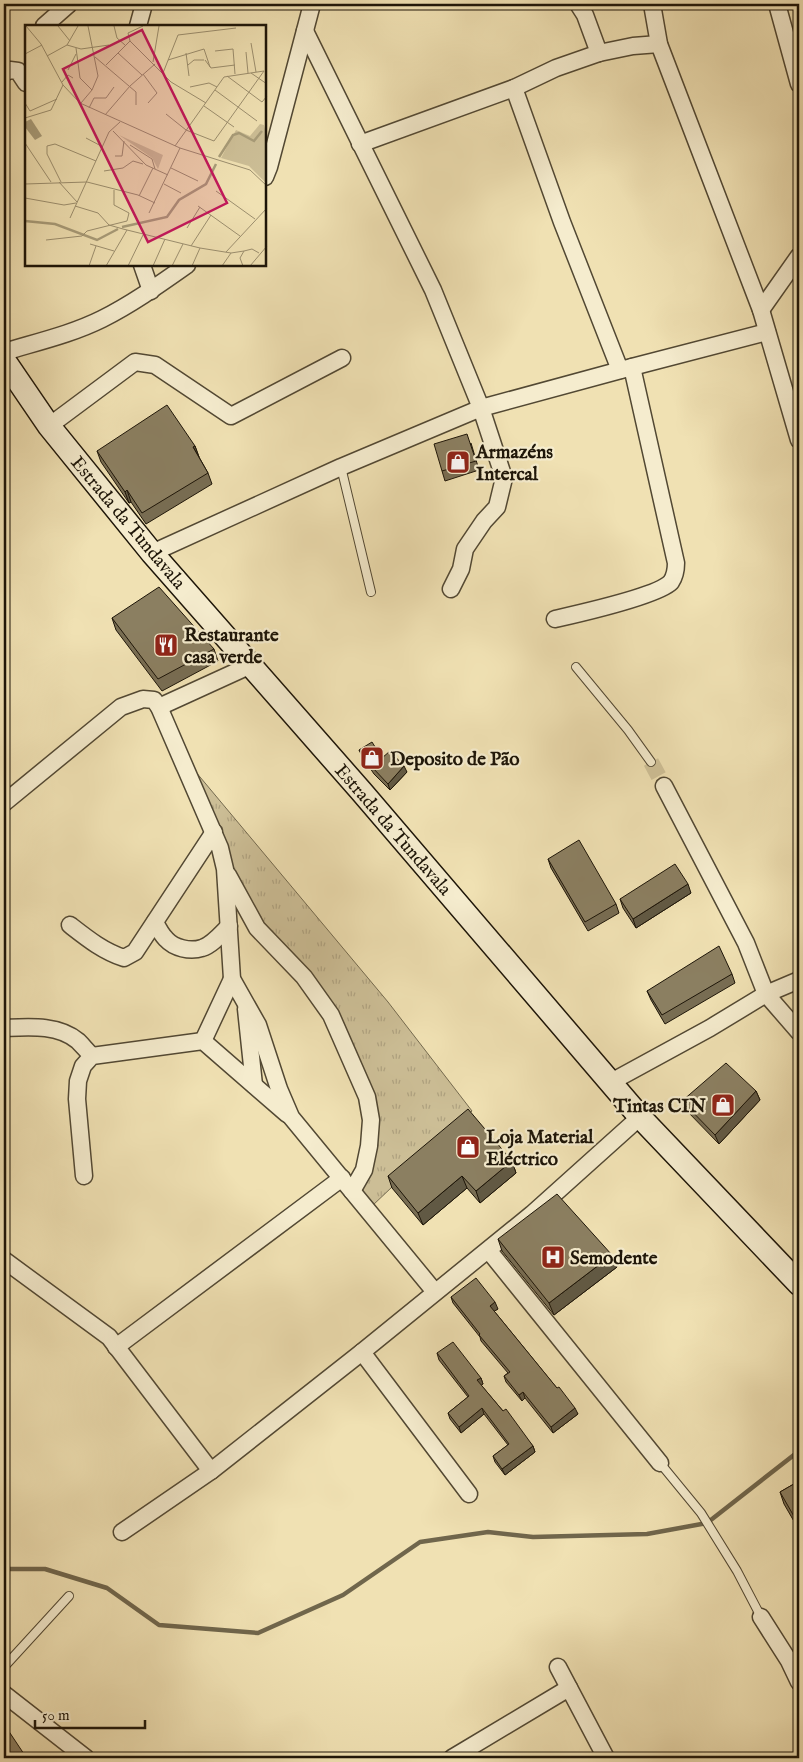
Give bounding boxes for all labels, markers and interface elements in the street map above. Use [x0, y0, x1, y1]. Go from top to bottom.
inset map [25, 25, 266, 266]
place label: Armazéns Intercal [475, 441, 553, 487]
shop icon: Armazéns Intercal [445, 449, 471, 475]
street label: Estrada da Tundavala [65, 452, 191, 595]
place label: Restaurante casa verde [184, 624, 279, 670]
restaurant icon: Restaurante casa verde [153, 632, 179, 658]
shop icon: Deposito de Pão [359, 745, 385, 771]
place label: Deposito de Pão [390, 748, 520, 772]
street label: Estrada da Tundavala [329, 759, 457, 902]
shop icon: Tintas CIN [710, 1092, 736, 1118]
place label: Tintas CIN [612, 1095, 707, 1119]
place label: Loja Material Eléctrico [486, 1126, 594, 1172]
shop icon: Loja Material Eléctrico [455, 1134, 481, 1160]
hospital icon: Semodente [540, 1244, 566, 1270]
place label: Semodente [570, 1247, 658, 1271]
scale bar [35, 1697, 145, 1729]
text: 50 m [42, 1706, 70, 1725]

